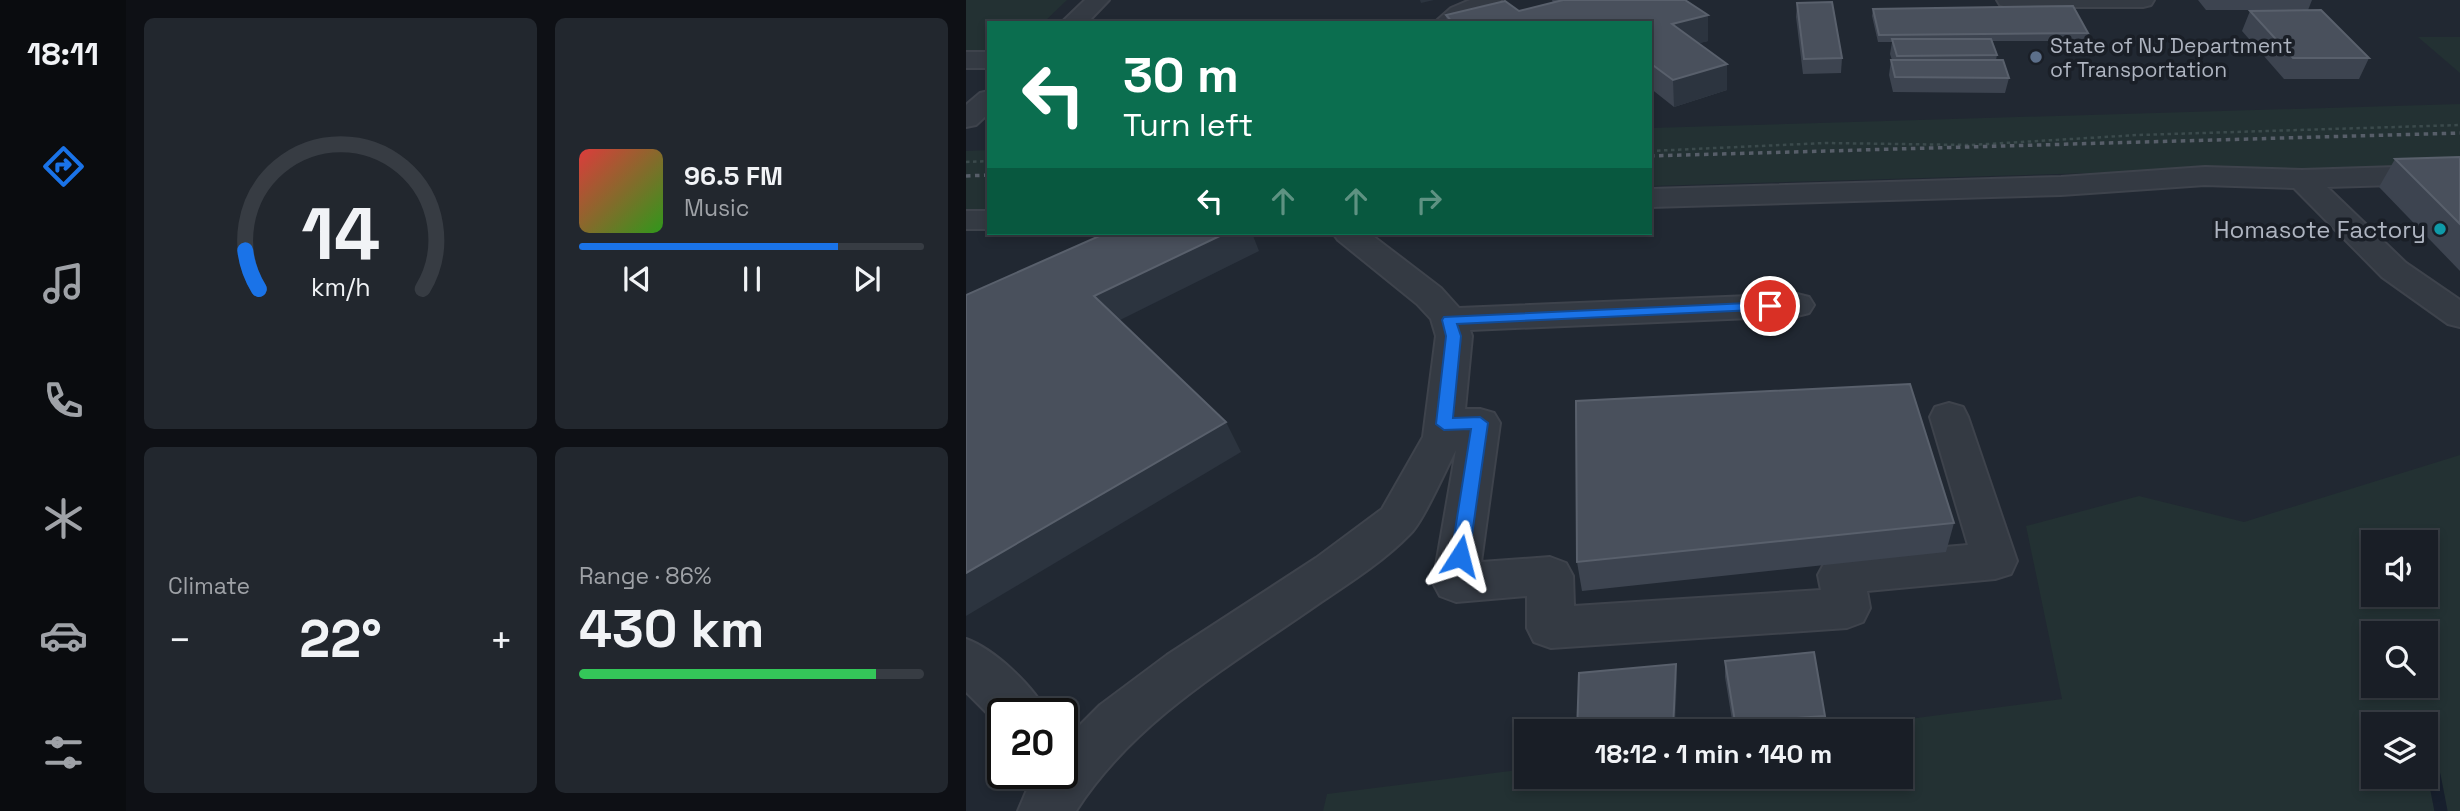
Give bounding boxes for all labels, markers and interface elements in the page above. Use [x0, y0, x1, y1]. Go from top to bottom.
place label: State of NJ Department of Transportation [2050, 32, 2292, 83]
text: 18:11 [27, 34, 99, 74]
text: 30 m [1123, 44, 1239, 106]
icon: left [1008, 49, 1099, 140]
marker: State of NJ Department of Transportation [2028, 49, 2044, 65]
text: Turn left [1123, 105, 1253, 145]
icon: directions [39, 142, 88, 191]
text: 96.5 FM [684, 159, 783, 193]
icon: left [1191, 182, 1229, 220]
icon: ahead [1264, 182, 1302, 220]
icon: ahead [1337, 182, 1375, 220]
icon: right [1410, 182, 1448, 220]
text: 14 [301, 188, 380, 281]
text: Music [684, 193, 749, 223]
place label: Homasote Factory [2214, 214, 2426, 245]
marker: Homasote Factory [2432, 221, 2448, 237]
icon: music [39, 259, 88, 308]
icon: previous [618, 260, 656, 298]
icon: pause [733, 260, 771, 298]
icon: next [848, 260, 886, 298]
text: km/h [311, 271, 370, 303]
pin [1740, 276, 1800, 336]
icon: arrive [1751, 287, 1789, 325]
icon: phone [39, 376, 88, 425]
icon: climate [39, 494, 88, 543]
position arrow [1423, 519, 1497, 593]
map controls [2361, 530, 2438, 789]
button: sound [2361, 530, 2438, 607]
text: Range · 86% [579, 561, 712, 591]
text: Climate [168, 571, 250, 601]
text: 430 km [579, 596, 764, 662]
text: 22° [299, 606, 382, 672]
icon: car [39, 611, 88, 660]
text: − [168, 616, 192, 664]
text: + [489, 616, 513, 664]
button: search [2361, 621, 2438, 698]
speed limit sign: 20 [987, 698, 1078, 789]
button: layers [2361, 712, 2438, 789]
icon: filters [39, 728, 88, 777]
text: 18:12 · 1 min · 140 m [1595, 737, 1832, 771]

